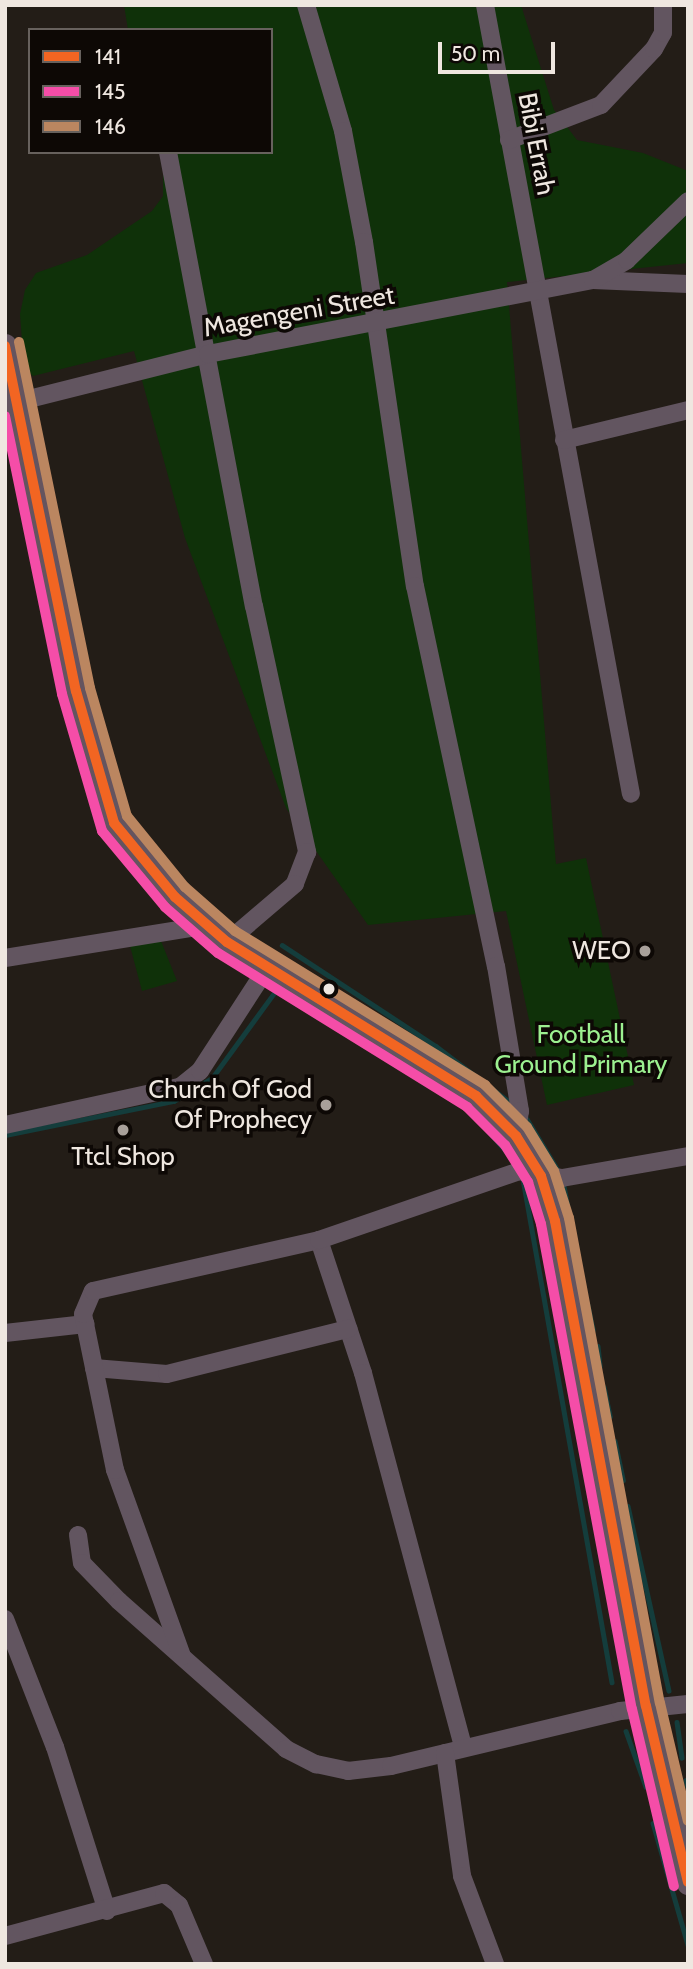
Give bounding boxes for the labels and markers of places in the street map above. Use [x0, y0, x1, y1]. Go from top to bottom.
place label: WEO [572, 935, 631, 967]
marker: WEO [637, 943, 653, 959]
unlabelled marker [322, 982, 336, 996]
place label: Church Of God Of Prophecy [148, 1074, 312, 1136]
marker: Church Of God Of Prophecy [318, 1097, 334, 1113]
marker: Ttcl Shop [115, 1122, 131, 1138]
place label: Ttcl Shop [71, 1141, 175, 1173]

